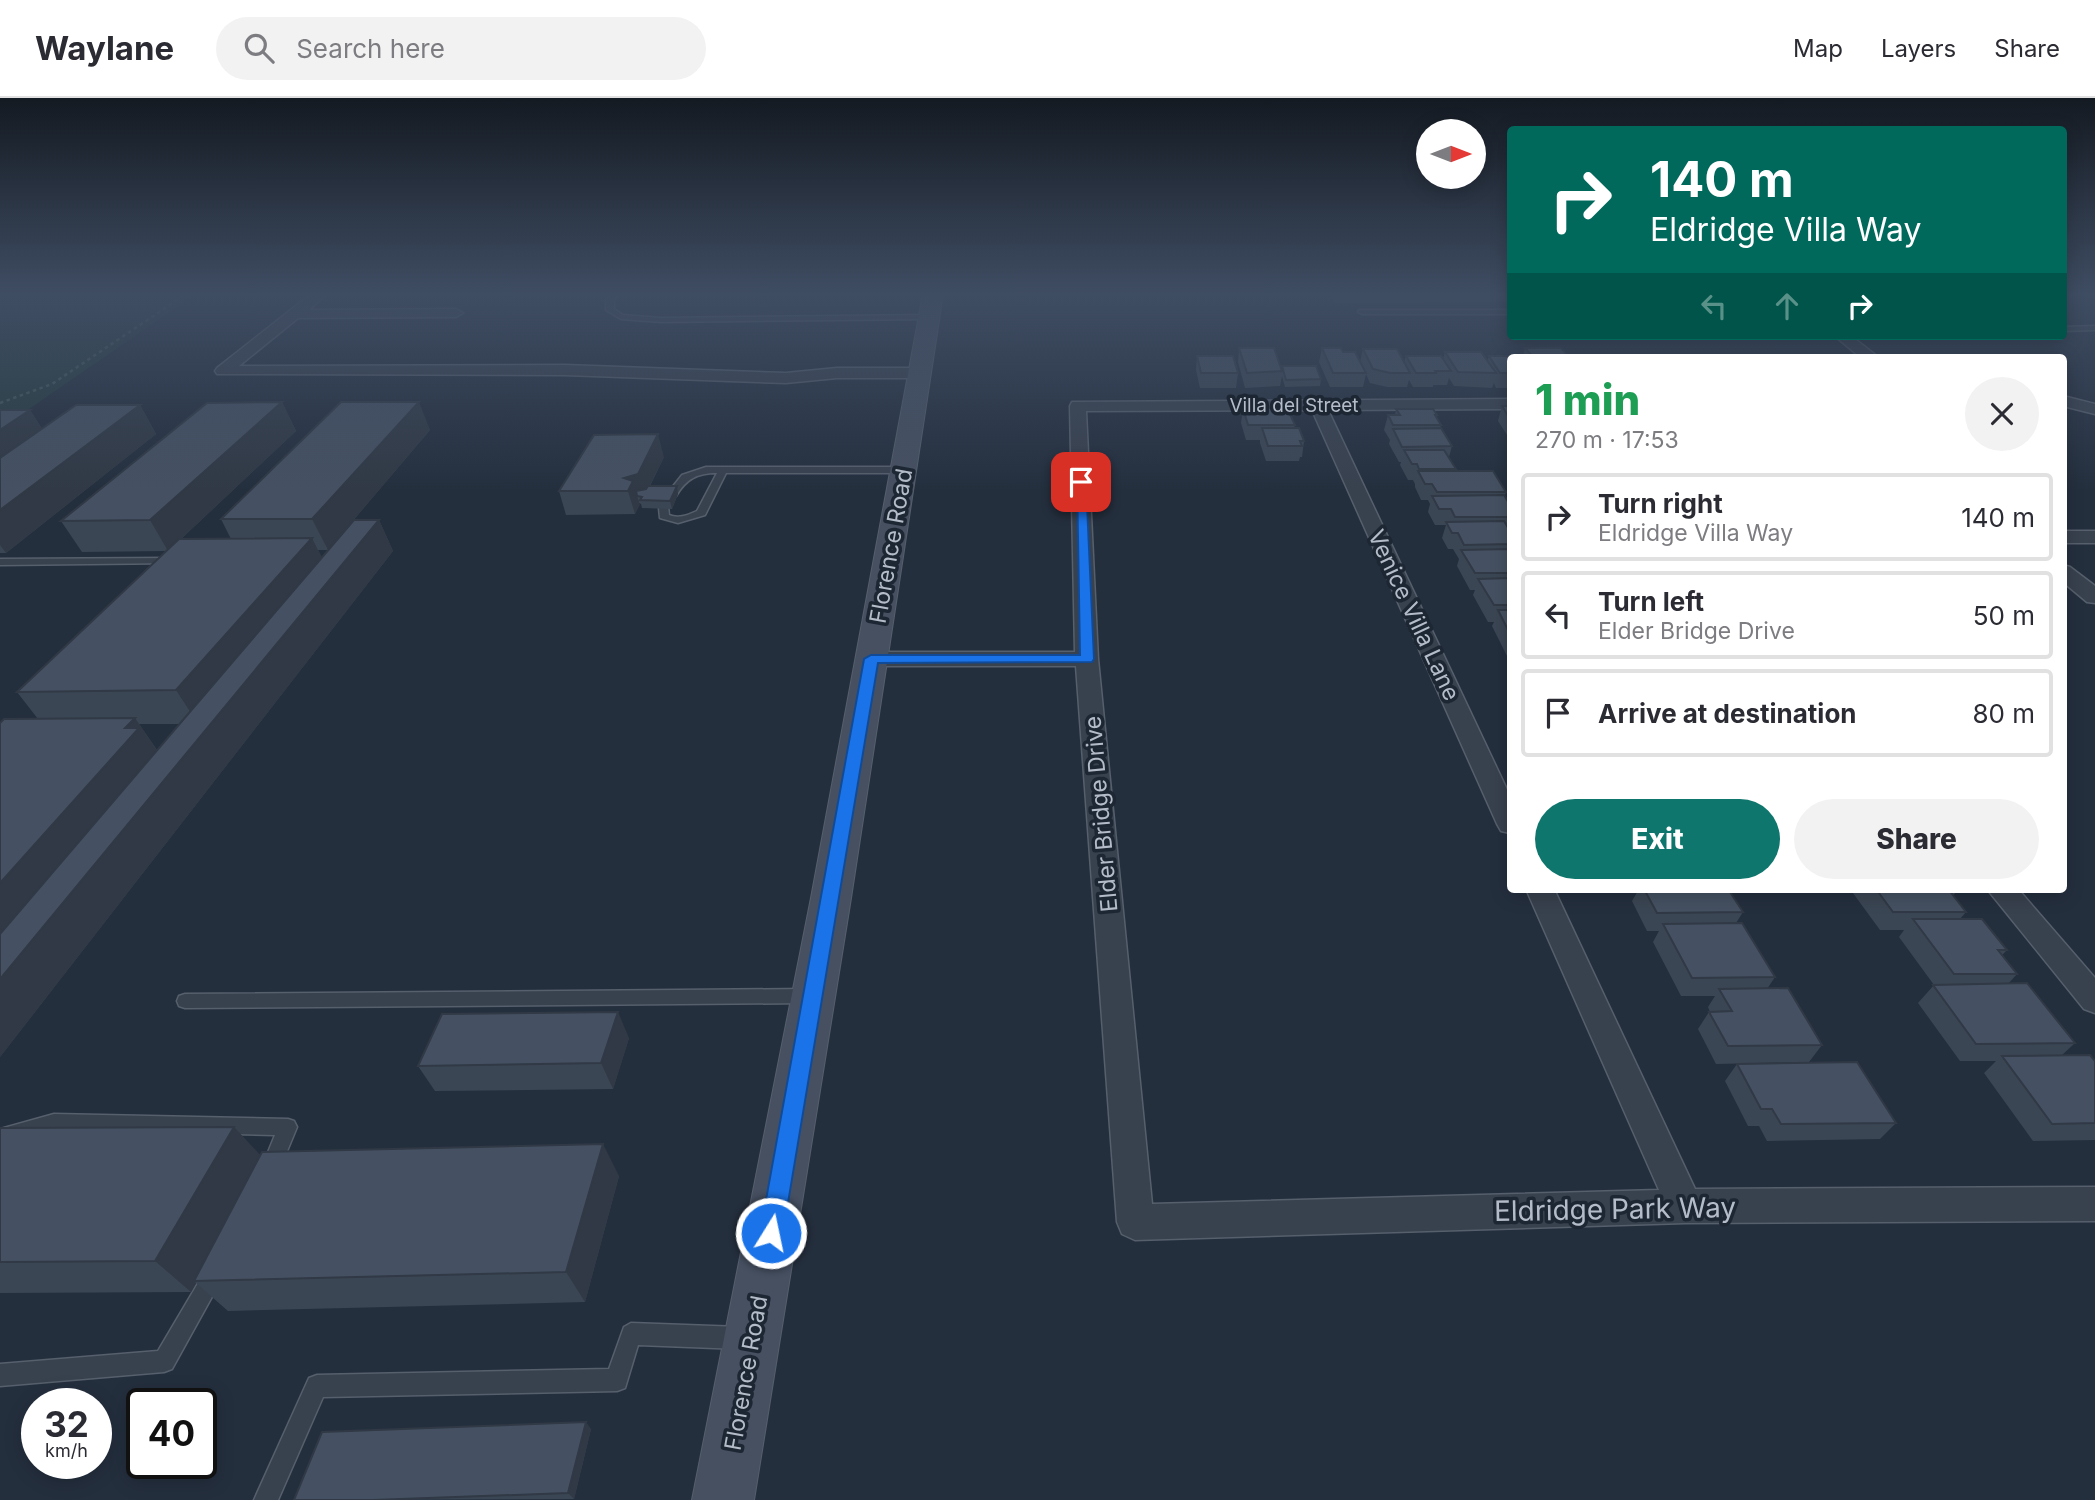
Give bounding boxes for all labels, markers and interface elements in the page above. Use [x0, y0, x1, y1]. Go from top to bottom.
search box [216, 17, 706, 80]
text: Waylane [35, 28, 174, 68]
icon: search [240, 29, 278, 67]
text: Search here [296, 33, 445, 64]
text: Map [1793, 34, 1843, 63]
text: Layers [1881, 34, 1956, 63]
text: Share [1994, 34, 2060, 63]
north arrow [1416, 119, 1486, 189]
map controls [1416, 119, 1486, 189]
text: 140 m [1650, 150, 1794, 209]
icon: right [1535, 154, 1626, 245]
text: Eldridge Villa Way [1650, 210, 1921, 249]
icon: left [1695, 287, 1733, 325]
icon: ahead [1768, 287, 1806, 325]
icon: right [1841, 287, 1879, 325]
text: 1 min [1535, 374, 1640, 425]
button: close [1965, 377, 2039, 451]
street label: Villa del Street [1229, 394, 1359, 417]
text: 270 m · 17:53 [1535, 426, 1679, 454]
pin [1051, 452, 1111, 512]
icon: arrive [1062, 463, 1100, 501]
street label: Florence Road [864, 466, 918, 626]
text: Turn right [1598, 488, 1723, 519]
icon: right [1539, 498, 1577, 536]
text: 140 m [1961, 502, 2035, 533]
text: Eldridge Villa Way [1598, 519, 1793, 547]
street label: Venice Villa Lane [1362, 525, 1466, 705]
text: Turn left [1598, 586, 1704, 617]
icon: left [1539, 596, 1577, 634]
text: 50 m [1973, 600, 2035, 631]
text: Elder Bridge Drive [1598, 617, 1795, 645]
icon: arrive [1539, 694, 1577, 732]
text: Arrive at destination [1598, 698, 1857, 729]
text: 80 m [1972, 698, 2035, 729]
street label: Elder Bridge Drive [1078, 715, 1124, 913]
button: Exit [1535, 799, 1780, 879]
button: Share [1794, 799, 2039, 879]
street label: Eldridge Park Way [1494, 1190, 1736, 1228]
position arrow [734, 1196, 808, 1270]
street label: Florence Road [719, 1293, 773, 1453]
speed limit sign: 40 [126, 1388, 217, 1479]
text: 32 [44, 1403, 89, 1445]
text: km/h [45, 1440, 88, 1461]

